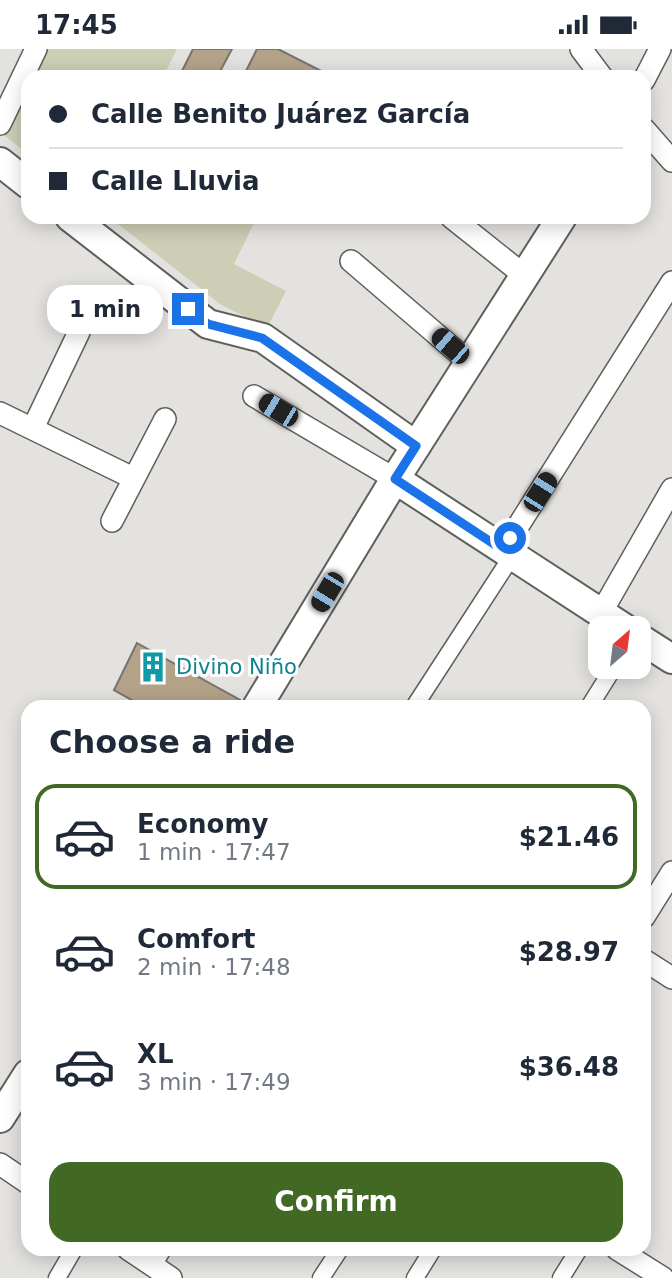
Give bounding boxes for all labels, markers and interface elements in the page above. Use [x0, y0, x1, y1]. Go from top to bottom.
text: 17:45 [35, 10, 118, 40]
text: Calle Benito Juárez García [91, 99, 470, 129]
text: Calle Lluvia [91, 166, 260, 196]
callout: 1 min [48, 285, 164, 333]
route end [172, 293, 204, 325]
text: 1 min [69, 296, 141, 322]
car [428, 324, 473, 368]
car [255, 390, 302, 430]
car [520, 469, 561, 515]
route start [494, 522, 526, 554]
car [308, 569, 347, 615]
north arrow [588, 616, 651, 679]
map controls [588, 616, 651, 679]
building icon: Divino Niño [136, 650, 170, 684]
place label: Divino Niño [176, 655, 297, 679]
text: Choose a ride [49, 723, 295, 761]
icon: car [53, 805, 116, 868]
text: Economy [137, 809, 268, 839]
text: $21.46 [519, 822, 619, 852]
text: 1 min · 17:47 [137, 839, 291, 865]
icon: car [53, 920, 116, 983]
text: Comfort [137, 924, 255, 954]
text: $28.97 [519, 937, 619, 967]
text: 2 min · 17:48 [137, 954, 291, 980]
icon: car [53, 1035, 116, 1098]
text: XL [137, 1039, 174, 1069]
text: $36.48 [519, 1052, 619, 1082]
text: 3 min · 17:49 [137, 1069, 291, 1095]
button: Confirm [49, 1162, 623, 1242]

